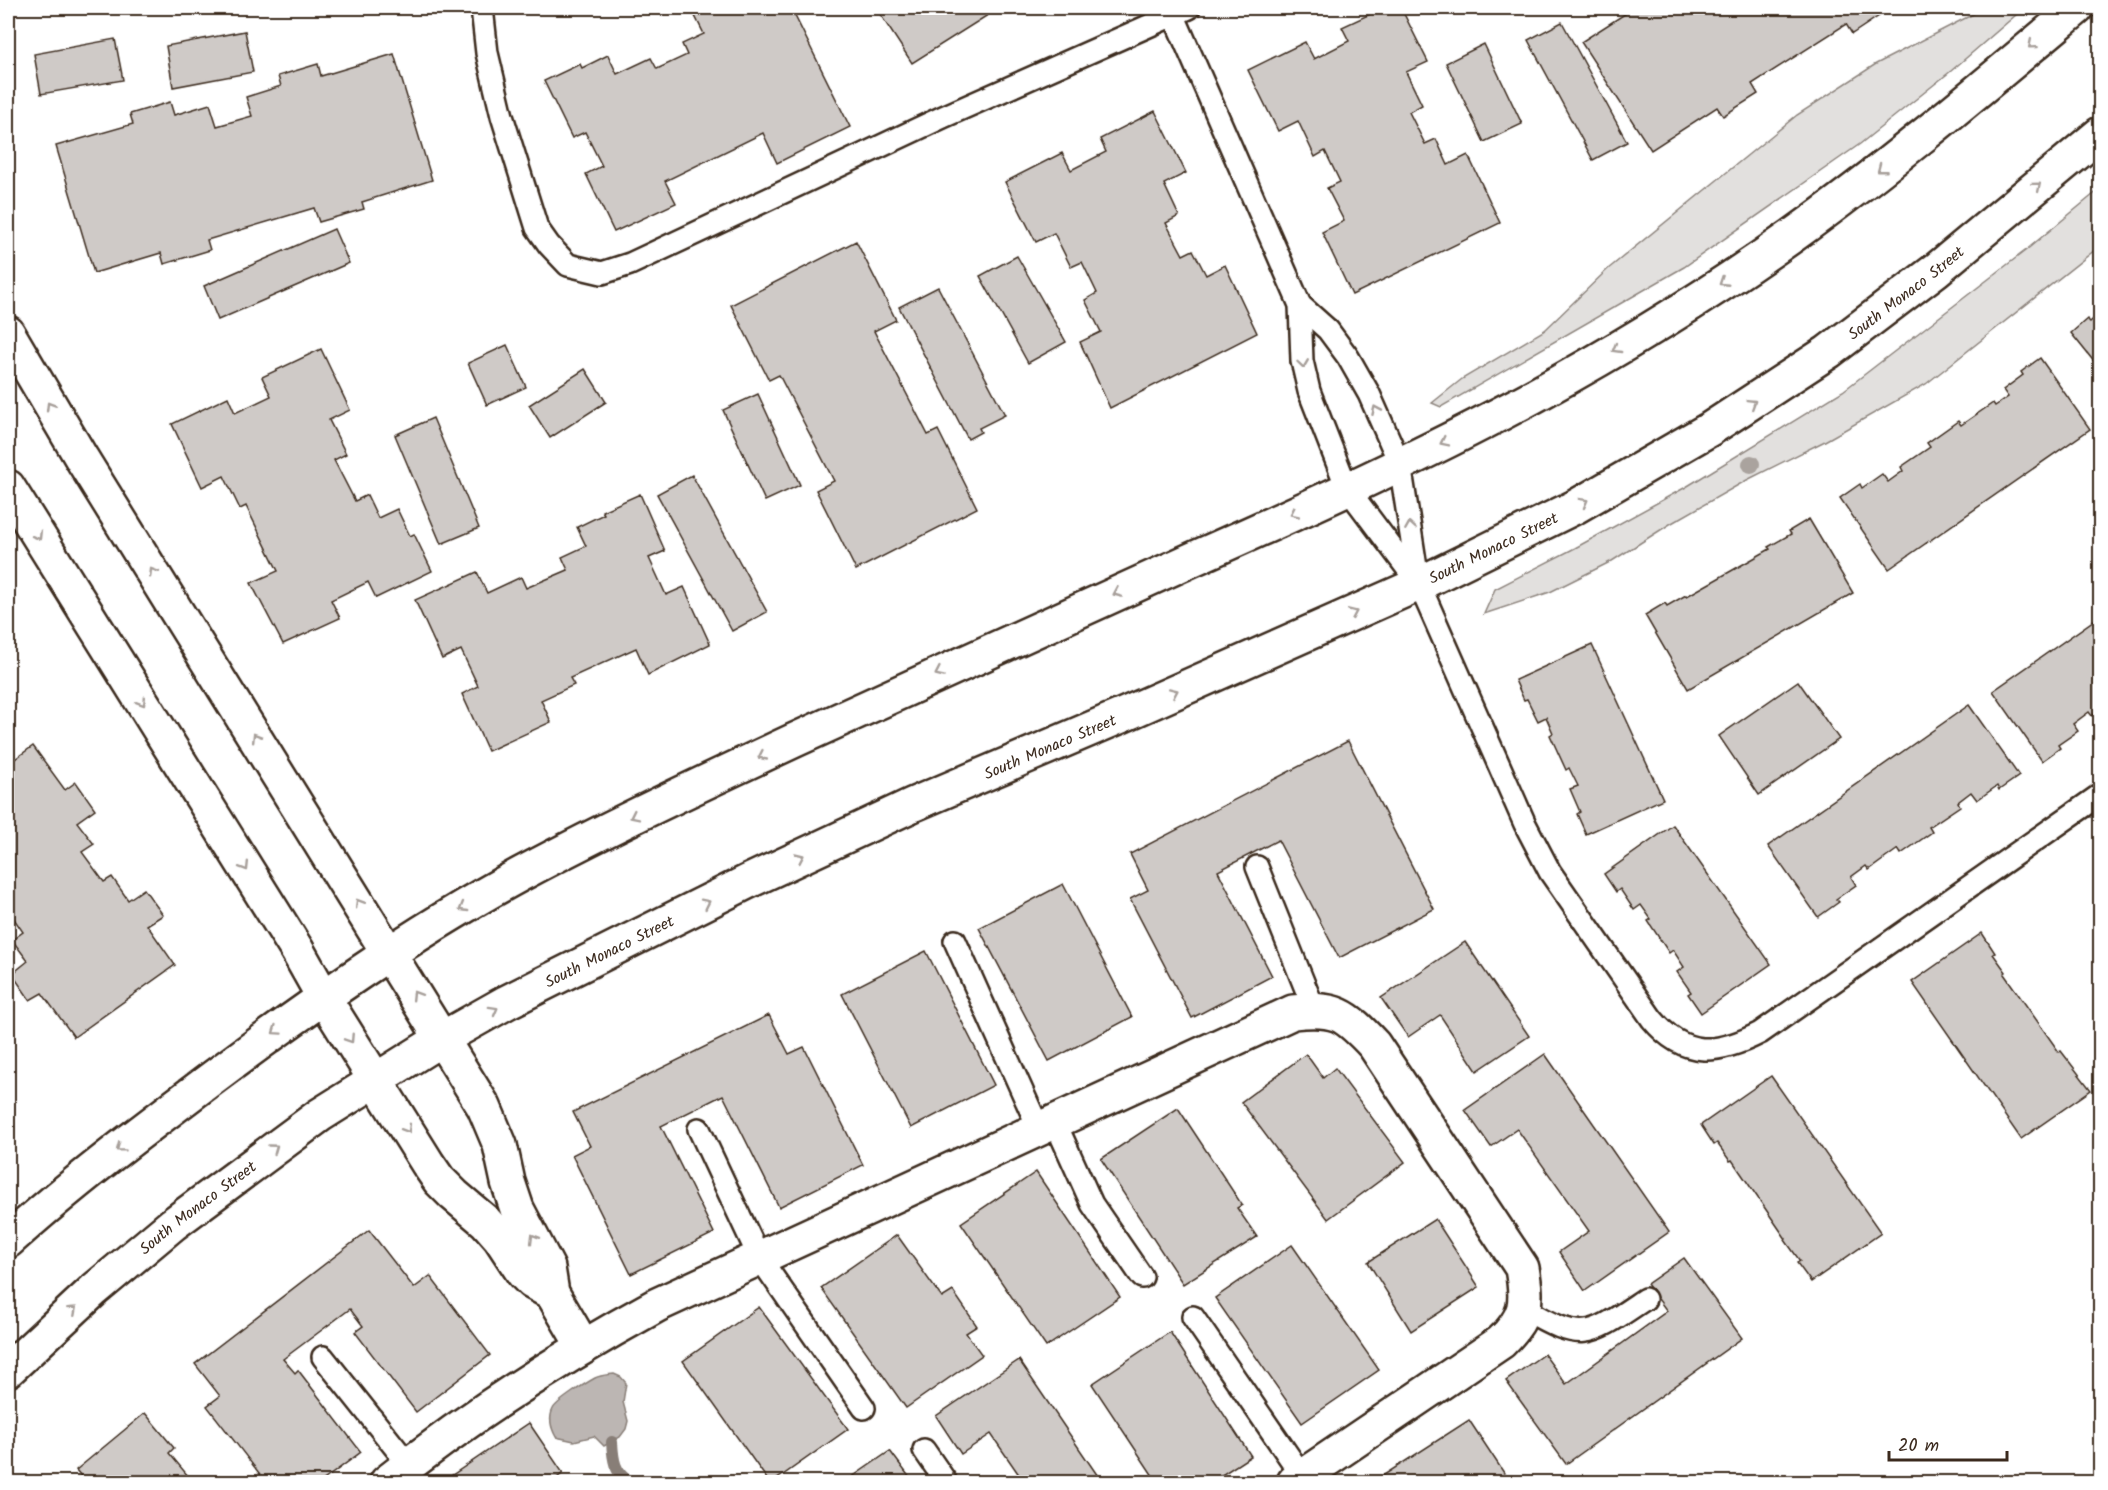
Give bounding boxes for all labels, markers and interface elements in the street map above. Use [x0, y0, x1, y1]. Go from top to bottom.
one-way arrow [2028, 38, 2039, 49]
one-way arrow [1877, 161, 1888, 172]
one-way arrow [2030, 183, 2041, 194]
street label: South Monaco Street [1843, 240, 1971, 347]
one-way arrow [1718, 275, 1729, 286]
one-way arrow [1611, 342, 1622, 354]
one-way arrow [1297, 359, 1309, 368]
one-way arrow [1745, 399, 1756, 410]
one-way arrow [45, 402, 57, 412]
one-way arrow [1372, 406, 1384, 417]
one-way arrow [1440, 435, 1451, 447]
one-way arrow [1577, 498, 1588, 509]
one-way arrow [1290, 505, 1301, 517]
street label: South Monaco Street [1425, 506, 1564, 591]
one-way arrow [1404, 521, 1416, 531]
one-way arrow [31, 530, 43, 540]
one-way arrow [148, 568, 160, 578]
one-way arrow [1112, 586, 1123, 598]
one-way arrow [1346, 608, 1357, 620]
one-way arrow [934, 666, 945, 678]
one-way arrow [1168, 688, 1179, 700]
one-way arrow [134, 695, 145, 706]
street label: South Monaco Street [980, 708, 1121, 787]
one-way arrow [251, 733, 263, 743]
one-way arrow [758, 748, 769, 760]
one-way arrow [630, 808, 641, 820]
one-way arrow [794, 853, 805, 865]
one-way arrow [238, 861, 250, 871]
one-way arrow [354, 899, 366, 909]
one-way arrow [699, 899, 710, 910]
one-way arrow [459, 901, 469, 912]
street label: South Monaco Street [541, 909, 679, 995]
one-way arrow [412, 991, 424, 1001]
one-way arrow [488, 1005, 498, 1017]
one-way arrow [272, 1024, 283, 1035]
one-way arrow [343, 1032, 354, 1043]
one-way arrow [399, 1123, 411, 1133]
one-way arrow [115, 1140, 126, 1151]
one-way arrow [267, 1144, 278, 1155]
street label: South Monaco Street [134, 1155, 263, 1261]
one-way arrow [529, 1234, 541, 1244]
one-way arrow [65, 1306, 76, 1317]
scale bar [1889, 1424, 2008, 1462]
text: 20 m [1898, 1432, 1939, 1461]

